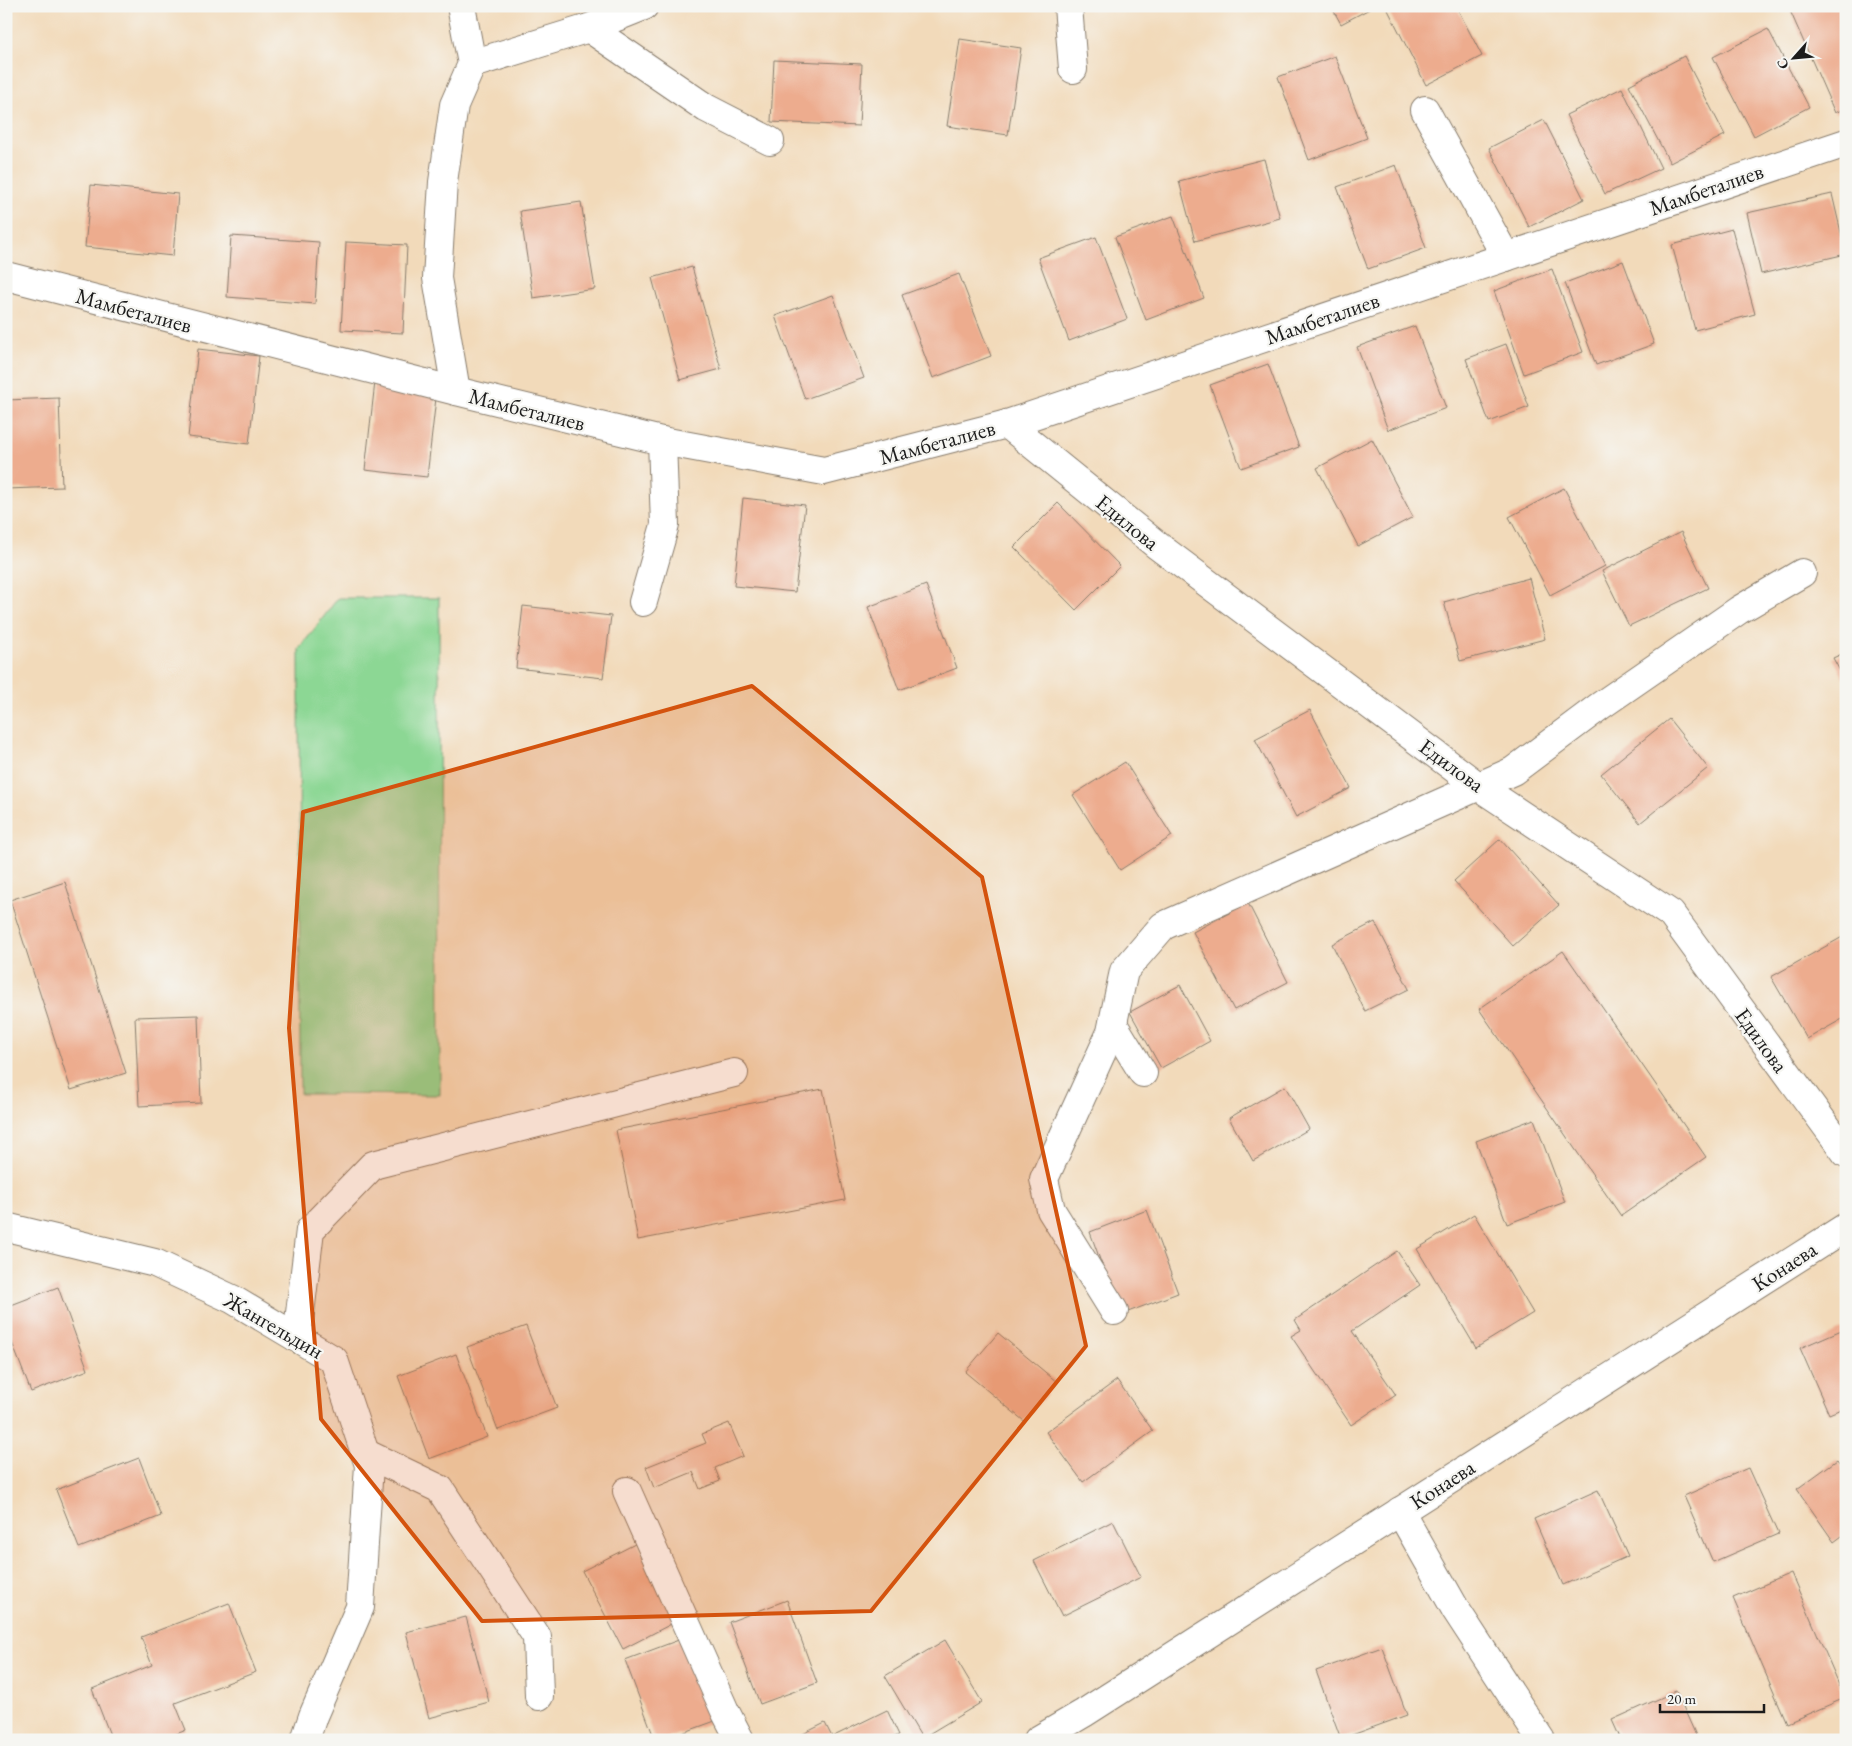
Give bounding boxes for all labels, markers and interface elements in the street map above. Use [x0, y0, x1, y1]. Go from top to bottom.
north arrow [1770, 32, 1820, 82]
text: С [1772, 55, 1793, 72]
street label: Мамбеталиев [1645, 156, 1767, 223]
street label: Мамбеталиев [73, 281, 195, 340]
street label: Мамбеталиев [1261, 285, 1383, 352]
street label: Мамбеталиев [466, 381, 588, 438]
street label: Мамбеталиев [876, 413, 998, 472]
street label: Едилова [1090, 488, 1166, 557]
street label: Едилова [1413, 732, 1490, 799]
street label: Едилова [1728, 1002, 1795, 1079]
street label: Конаева [1746, 1235, 1823, 1298]
street label: Жангельдин [218, 1285, 329, 1366]
street label: Конаева [1404, 1453, 1481, 1516]
scale bar [1660, 1681, 1763, 1713]
text: 20 m [1667, 1689, 1696, 1708]

